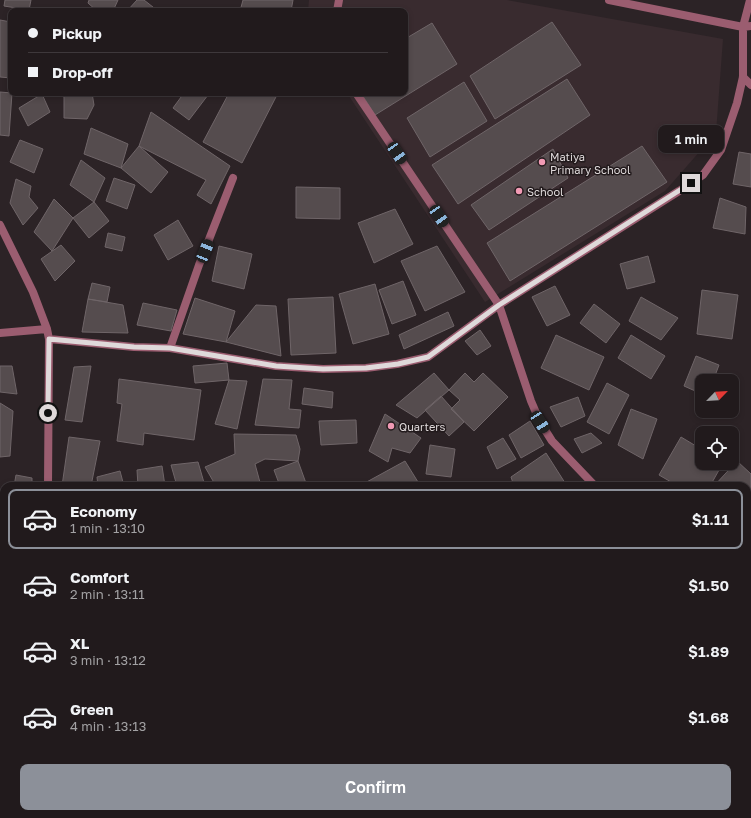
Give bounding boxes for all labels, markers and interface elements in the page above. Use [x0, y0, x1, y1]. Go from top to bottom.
text: Pickup [52, 24, 102, 42]
text: Drop-off [52, 63, 112, 81]
callout: 1 min [658, 125, 724, 153]
text: 1 min [675, 131, 707, 147]
car [385, 140, 409, 166]
place label: Matiya Primary School [550, 150, 631, 176]
marker: Matiya Primary School [537, 157, 547, 167]
route end [682, 174, 700, 192]
place label: School [527, 185, 564, 198]
marker: School [514, 186, 524, 196]
car [427, 203, 451, 229]
car [195, 238, 215, 264]
north arrow [695, 374, 739, 418]
map controls [695, 374, 739, 470]
route start [39, 404, 57, 422]
car [528, 409, 552, 435]
place label: Quarters [399, 420, 446, 433]
marker: Quarters [386, 421, 396, 431]
button: locate [695, 426, 739, 470]
icon: car [22, 501, 58, 537]
text: Economy [70, 502, 137, 520]
text: $1.11 [692, 510, 729, 528]
text: 1 min · 13:10 [70, 520, 145, 536]
icon: car [22, 567, 58, 603]
text: Comfort [70, 568, 129, 586]
text: $1.50 [688, 576, 729, 594]
text: 2 min · 13:11 [70, 586, 145, 602]
icon: car [22, 633, 58, 669]
text: XL [70, 634, 89, 652]
text: $1.89 [688, 642, 729, 660]
text: 3 min · 13:12 [70, 652, 146, 668]
icon: car [22, 699, 58, 735]
text: Green [70, 700, 113, 718]
text: $1.68 [688, 708, 729, 726]
text: 4 min · 13:13 [70, 718, 146, 734]
button: Confirm [20, 764, 731, 810]

